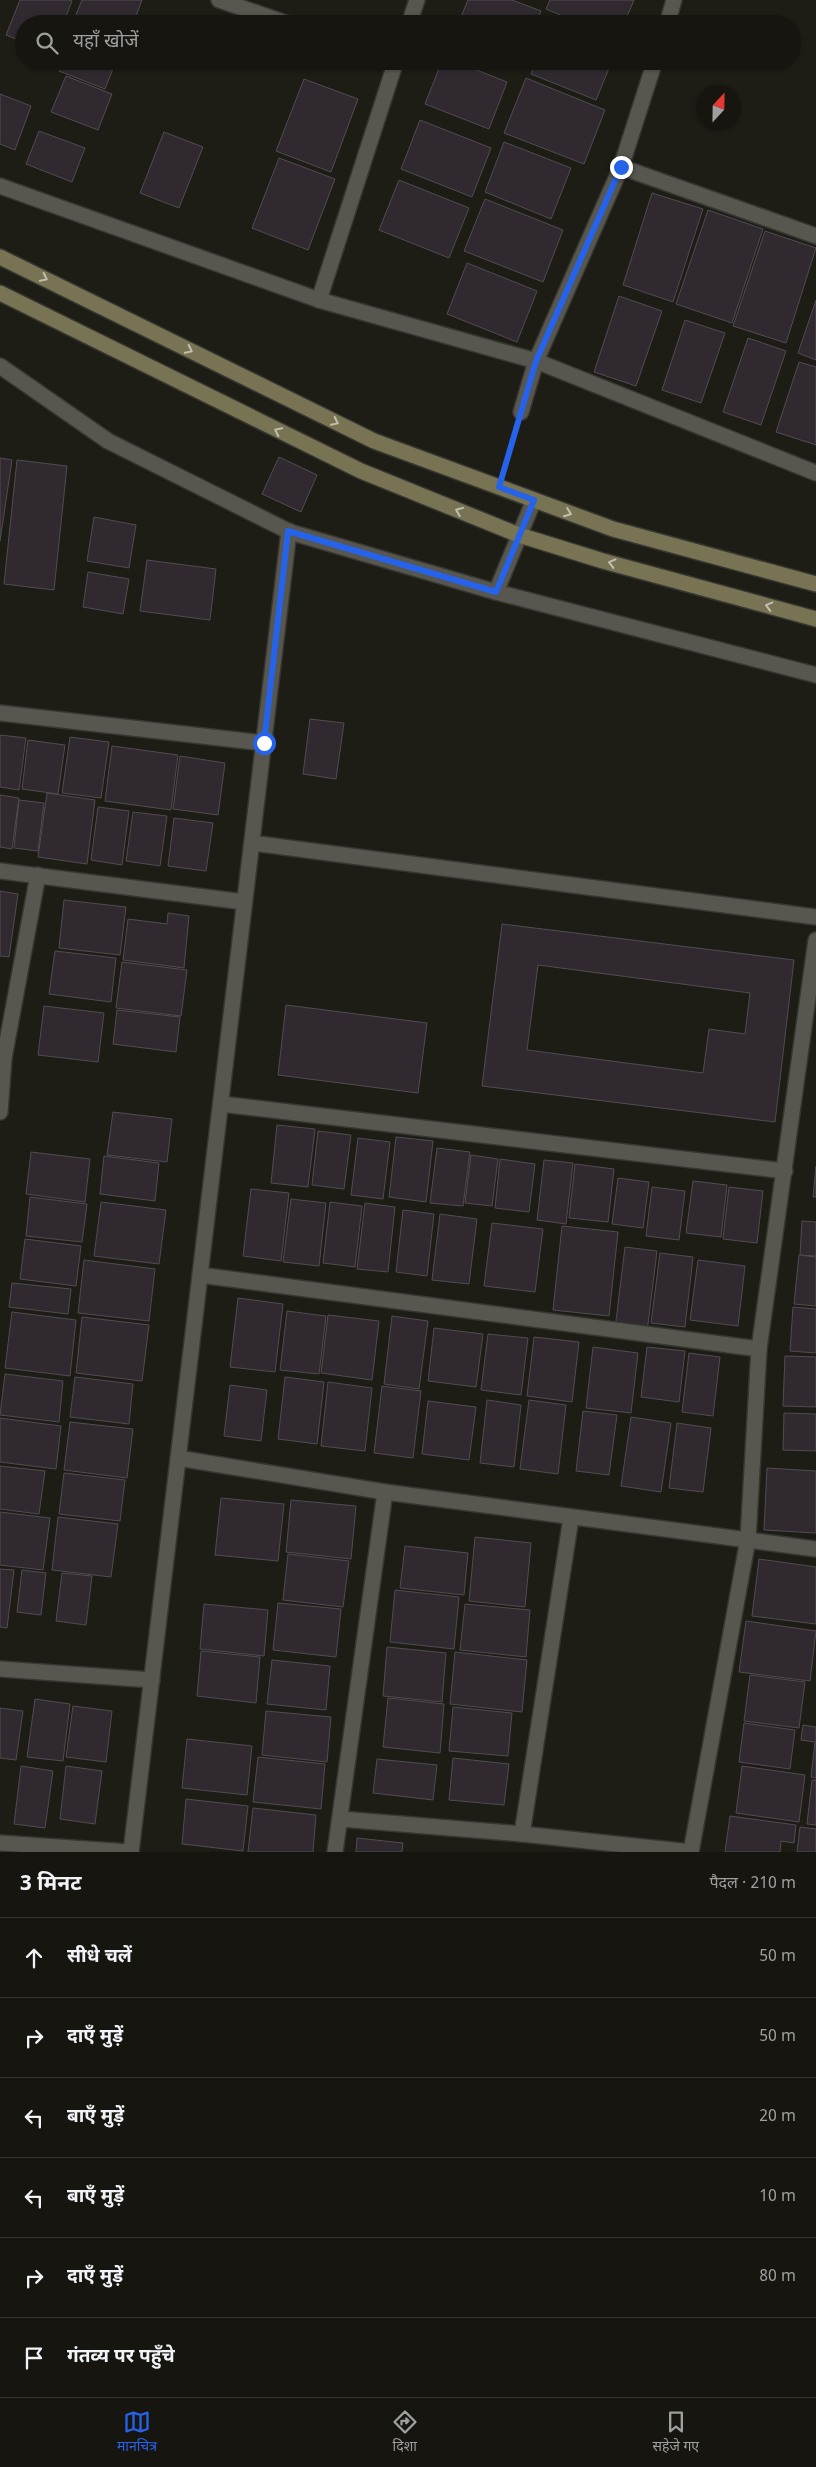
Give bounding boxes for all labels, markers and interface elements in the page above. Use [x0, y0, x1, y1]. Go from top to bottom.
search box [15, 15, 801, 70]
icon: search [33, 29, 61, 57]
text: यहाँ खोजें [73, 30, 139, 55]
north arrow [696, 85, 741, 130]
route end [610, 156, 633, 179]
one-way arrow [39, 272, 48, 282]
one-way arrow [184, 344, 193, 354]
one-way arrow [330, 416, 339, 426]
one-way arrow [274, 426, 283, 437]
one-way arrow [455, 507, 463, 517]
one-way arrow [563, 507, 572, 517]
one-way arrow [609, 559, 617, 569]
one-way arrow [765, 601, 773, 612]
route start [253, 732, 276, 755]
text: 3 मिनट [20, 1871, 81, 1899]
text: पैदल · 210 m [709, 1874, 796, 1895]
icon: ahead [20, 1944, 48, 1972]
text: सीधे चलें [67, 1945, 132, 1970]
text: 50 m [759, 1947, 796, 1968]
icon: right [20, 2024, 48, 2052]
text: दाएँ मुड़ें [67, 2025, 123, 2050]
text: 50 m [759, 2027, 796, 2048]
icon: left [20, 2104, 48, 2132]
text: बाएँ मुड़ें [67, 2105, 124, 2130]
text: 20 m [759, 2107, 796, 2128]
icon: left [20, 2184, 48, 2212]
text: बाएँ मुड़ें [67, 2185, 124, 2210]
text: 10 m [759, 2187, 796, 2208]
icon: right [20, 2264, 48, 2292]
text: दाएँ मुड़ें [67, 2265, 123, 2290]
text: 80 m [759, 2267, 796, 2288]
icon: arrive [20, 2344, 48, 2372]
text: गंतव्य पर पहुँचे [67, 2345, 175, 2370]
tab: मानचित्र [117, 2408, 157, 2457]
tab: दिशा [391, 2408, 419, 2457]
tab: सहेजे गए [653, 2408, 699, 2457]

